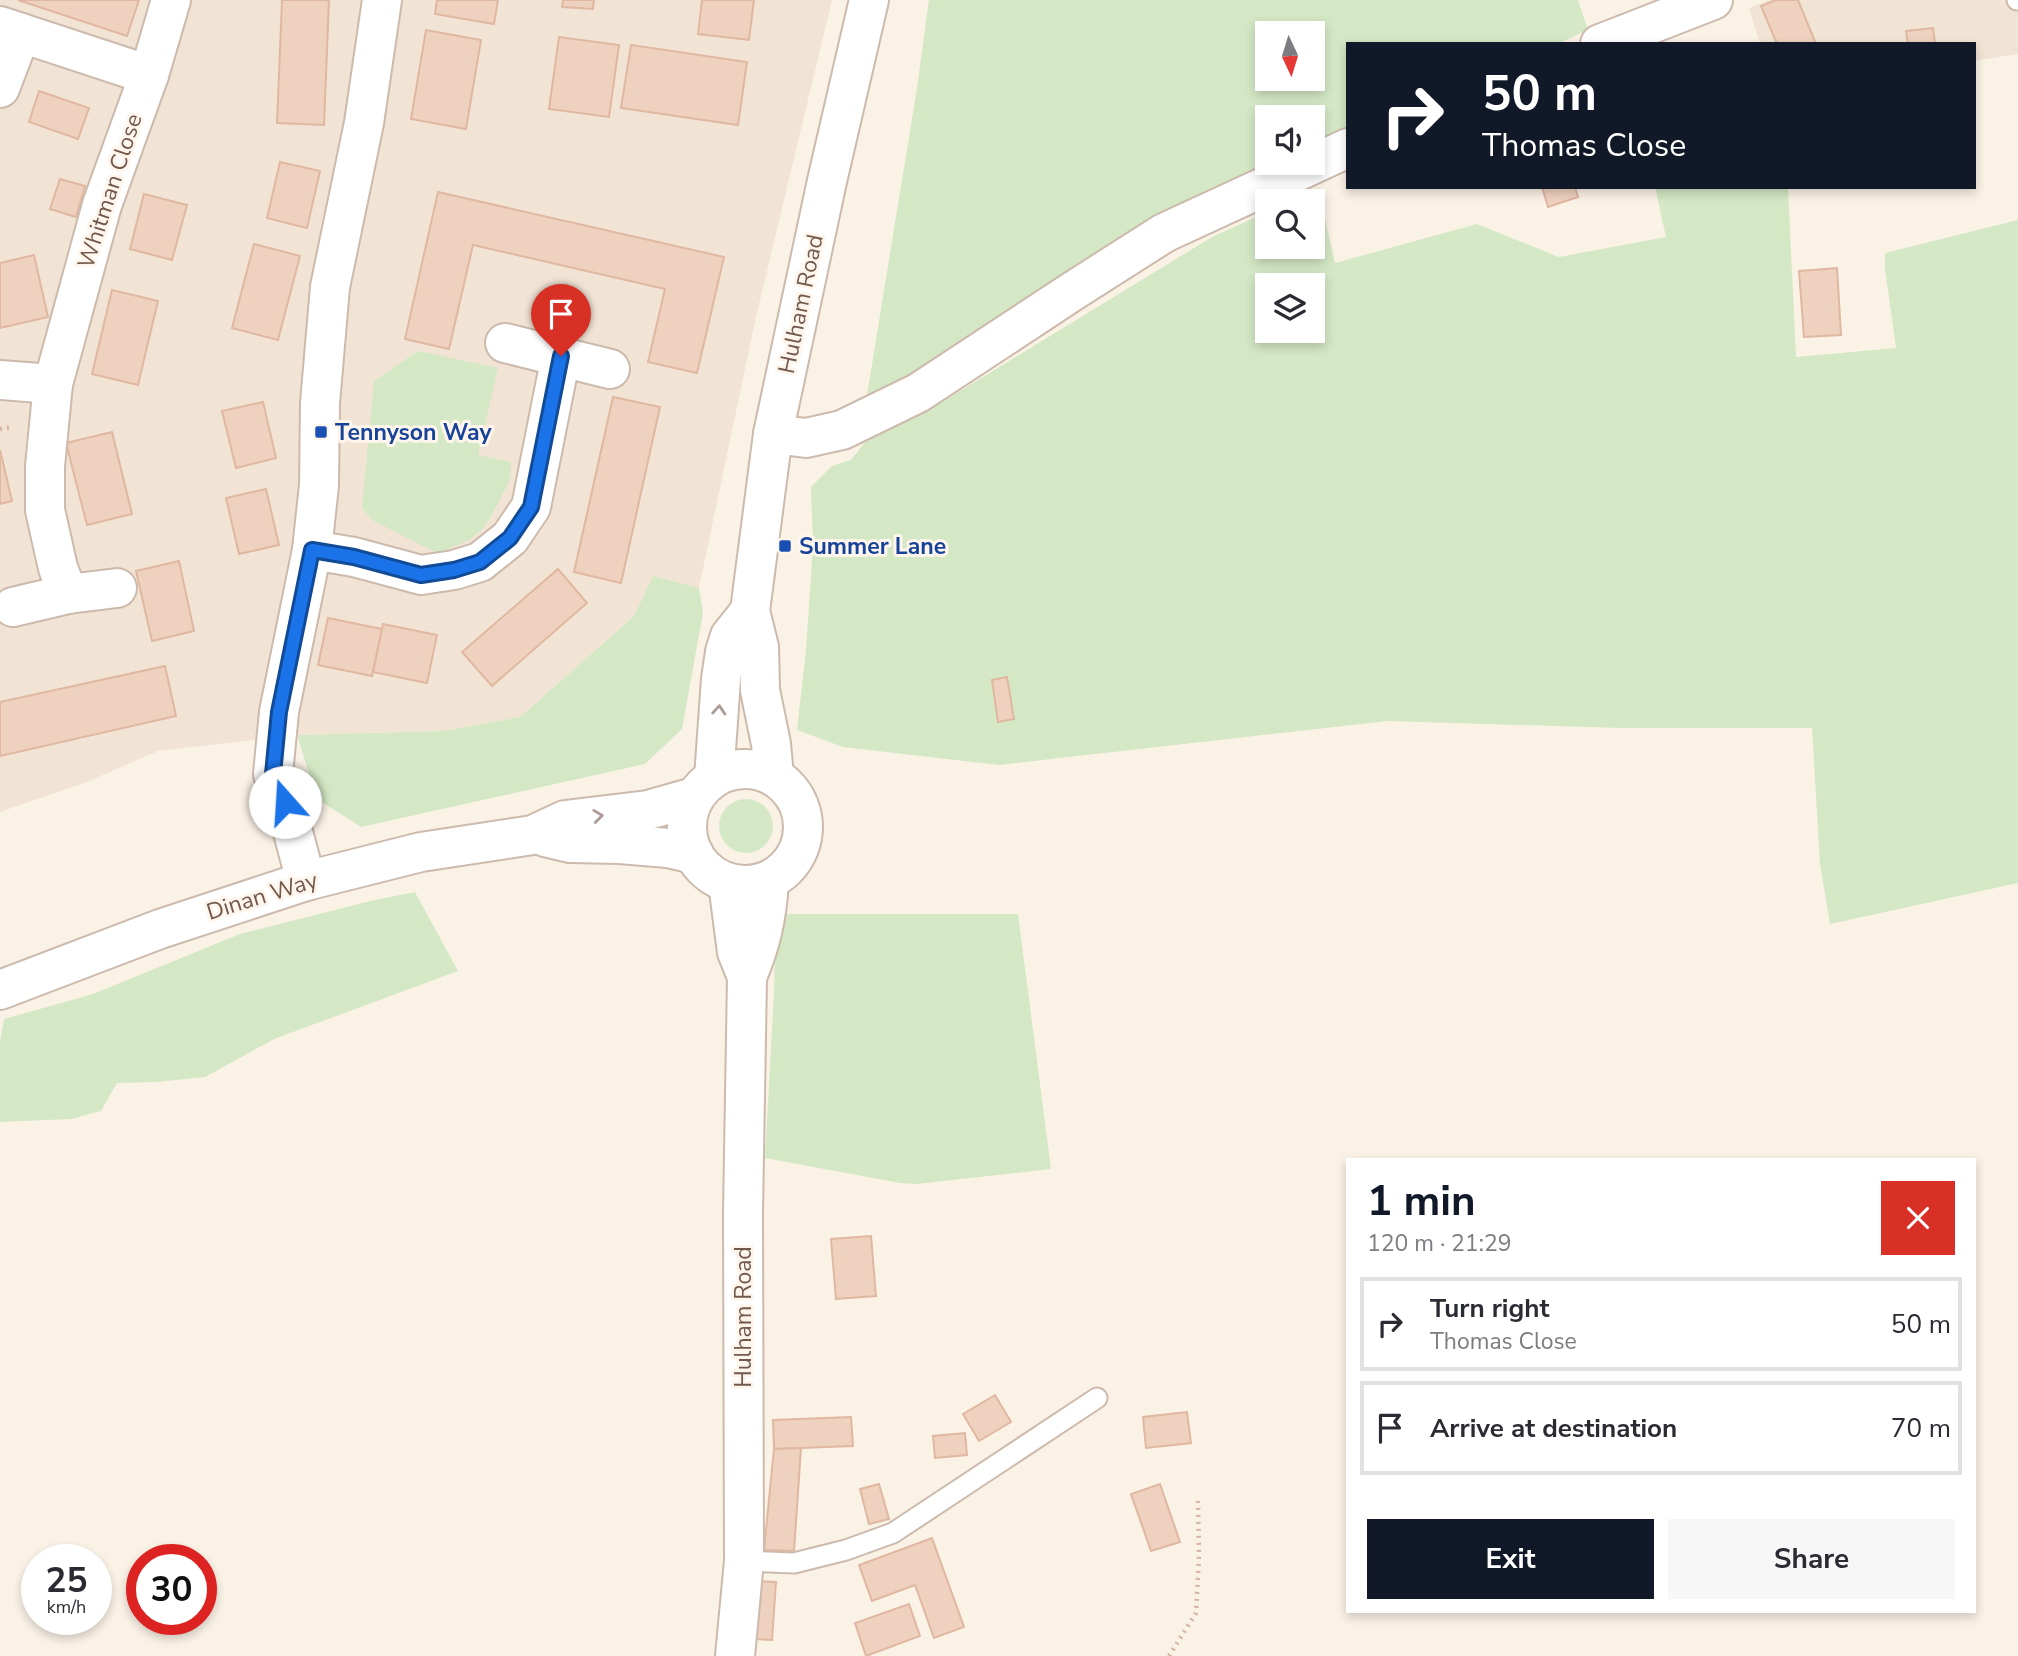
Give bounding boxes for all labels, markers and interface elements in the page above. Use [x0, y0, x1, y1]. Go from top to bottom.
north arrow [1255, 21, 1325, 91]
map controls [1255, 21, 1325, 343]
text: 50 m [1482, 60, 1597, 127]
icon: right [1367, 70, 1458, 161]
button: sound [1255, 105, 1325, 175]
street label: Whitman Close [70, 110, 150, 272]
text: Thomas Close [1482, 124, 1686, 167]
button: search [1255, 189, 1325, 259]
street label: Hulham Road [771, 232, 831, 376]
button: layers [1255, 273, 1325, 343]
pin [531, 284, 591, 356]
icon: arrive [542, 295, 580, 333]
place label: Tennyson Way [335, 417, 492, 448]
marker: Tennyson Way [313, 424, 329, 440]
place label: Summer Lane [799, 531, 946, 562]
marker: Summer Lane [777, 538, 793, 554]
one-way arrow [711, 704, 726, 715]
position arrow [248, 765, 322, 839]
one-way arrow [592, 808, 604, 823]
street label: Dinan Way [203, 864, 321, 928]
text: 1 min [1367, 1173, 1476, 1230]
button: close [1881, 1181, 1955, 1255]
text: 120 m · 21:29 [1367, 1228, 1512, 1259]
street label: Hulham Road [728, 1246, 759, 1388]
text: Turn right [1430, 1291, 1549, 1326]
icon: right [1371, 1305, 1409, 1343]
text: 50 m [1891, 1307, 1951, 1342]
text: Thomas Close [1430, 1326, 1577, 1357]
icon: arrive [1371, 1409, 1409, 1447]
text: Arrive at destination [1430, 1411, 1677, 1446]
text: 70 m [1891, 1411, 1951, 1446]
button: Exit [1367, 1519, 1654, 1599]
button: Share [1668, 1519, 1955, 1599]
speed limit sign: 30 [126, 1544, 217, 1635]
text: 25 [45, 1557, 88, 1604]
text: km/h [47, 1595, 86, 1619]

